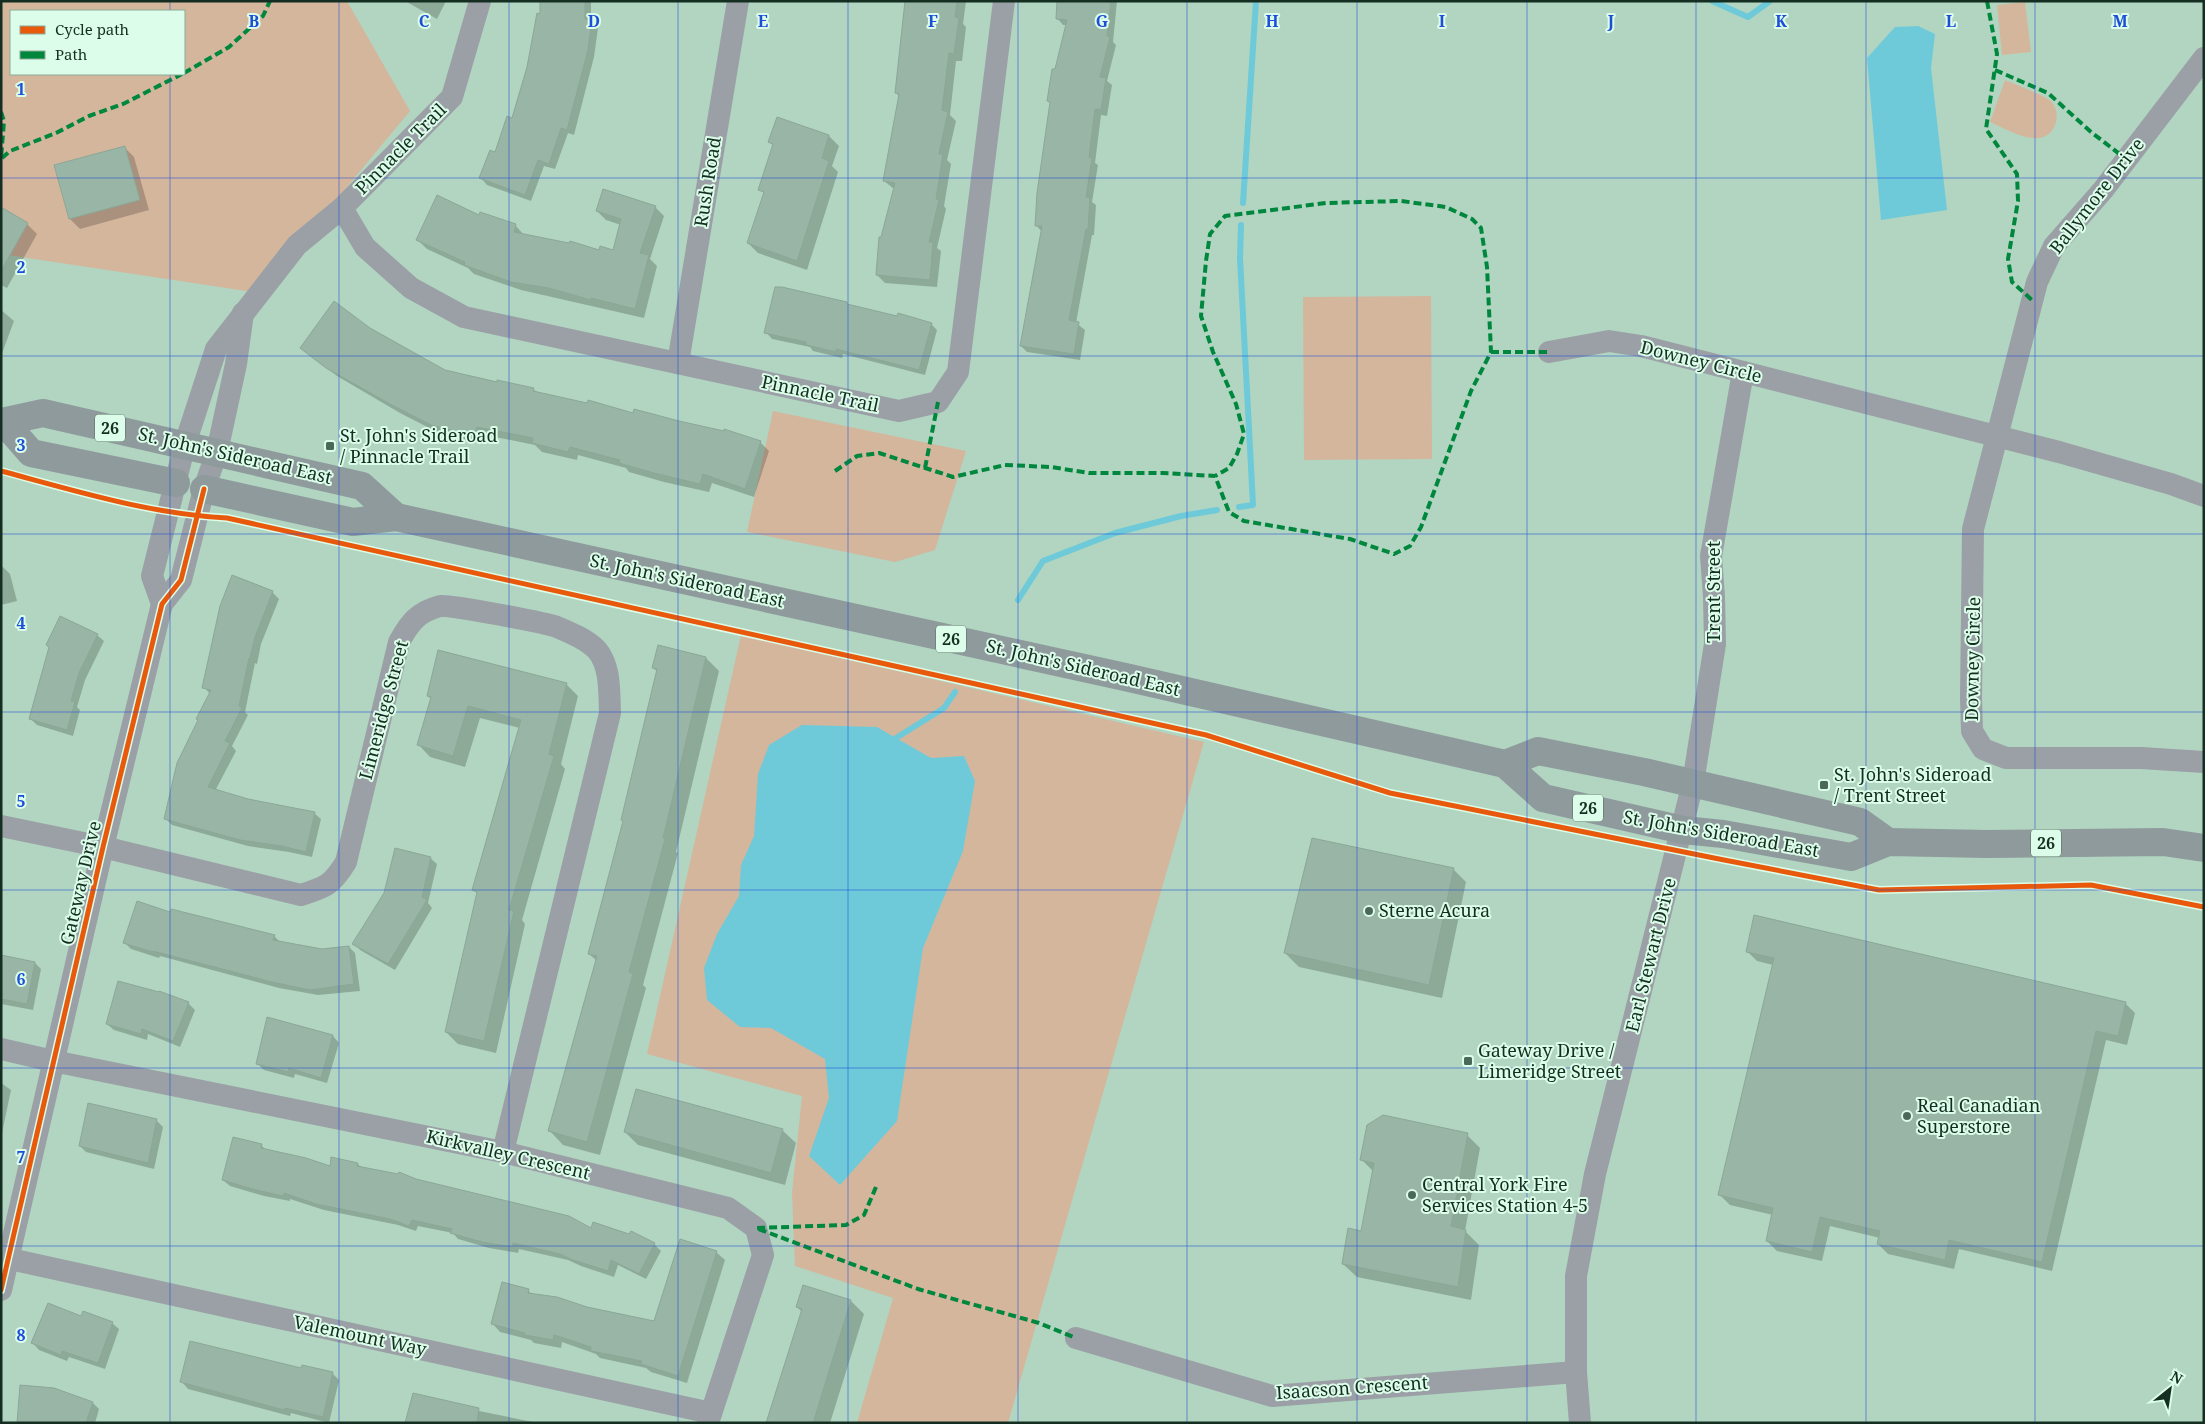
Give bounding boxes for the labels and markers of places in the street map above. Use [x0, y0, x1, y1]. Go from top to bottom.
place label: St. John's Sideroad / Pinnacle Trail [340, 423, 497, 468]
marker: St. John's Sideroad / Pinnacle Trail [324, 440, 336, 452]
place label: St. John's Sideroad / Trent Street [1834, 762, 1991, 807]
marker: St. John's Sideroad / Trent Street [1818, 779, 1830, 791]
place label: Sterne Acura [1379, 898, 1490, 922]
marker: Sterne Acura [1363, 905, 1375, 917]
place label: Gateway Drive / Limeridge Street [1478, 1038, 1621, 1083]
marker: Gateway Drive / Limeridge Street [1462, 1055, 1474, 1067]
place label: Real Canadian Superstore [1917, 1093, 2041, 1138]
marker: Real Canadian Superstore [1901, 1110, 1913, 1122]
place label: Central York Fire Services Station 4-5 [1422, 1172, 1588, 1217]
marker: Central York Fire Services Station 4-5 [1406, 1189, 1418, 1201]

